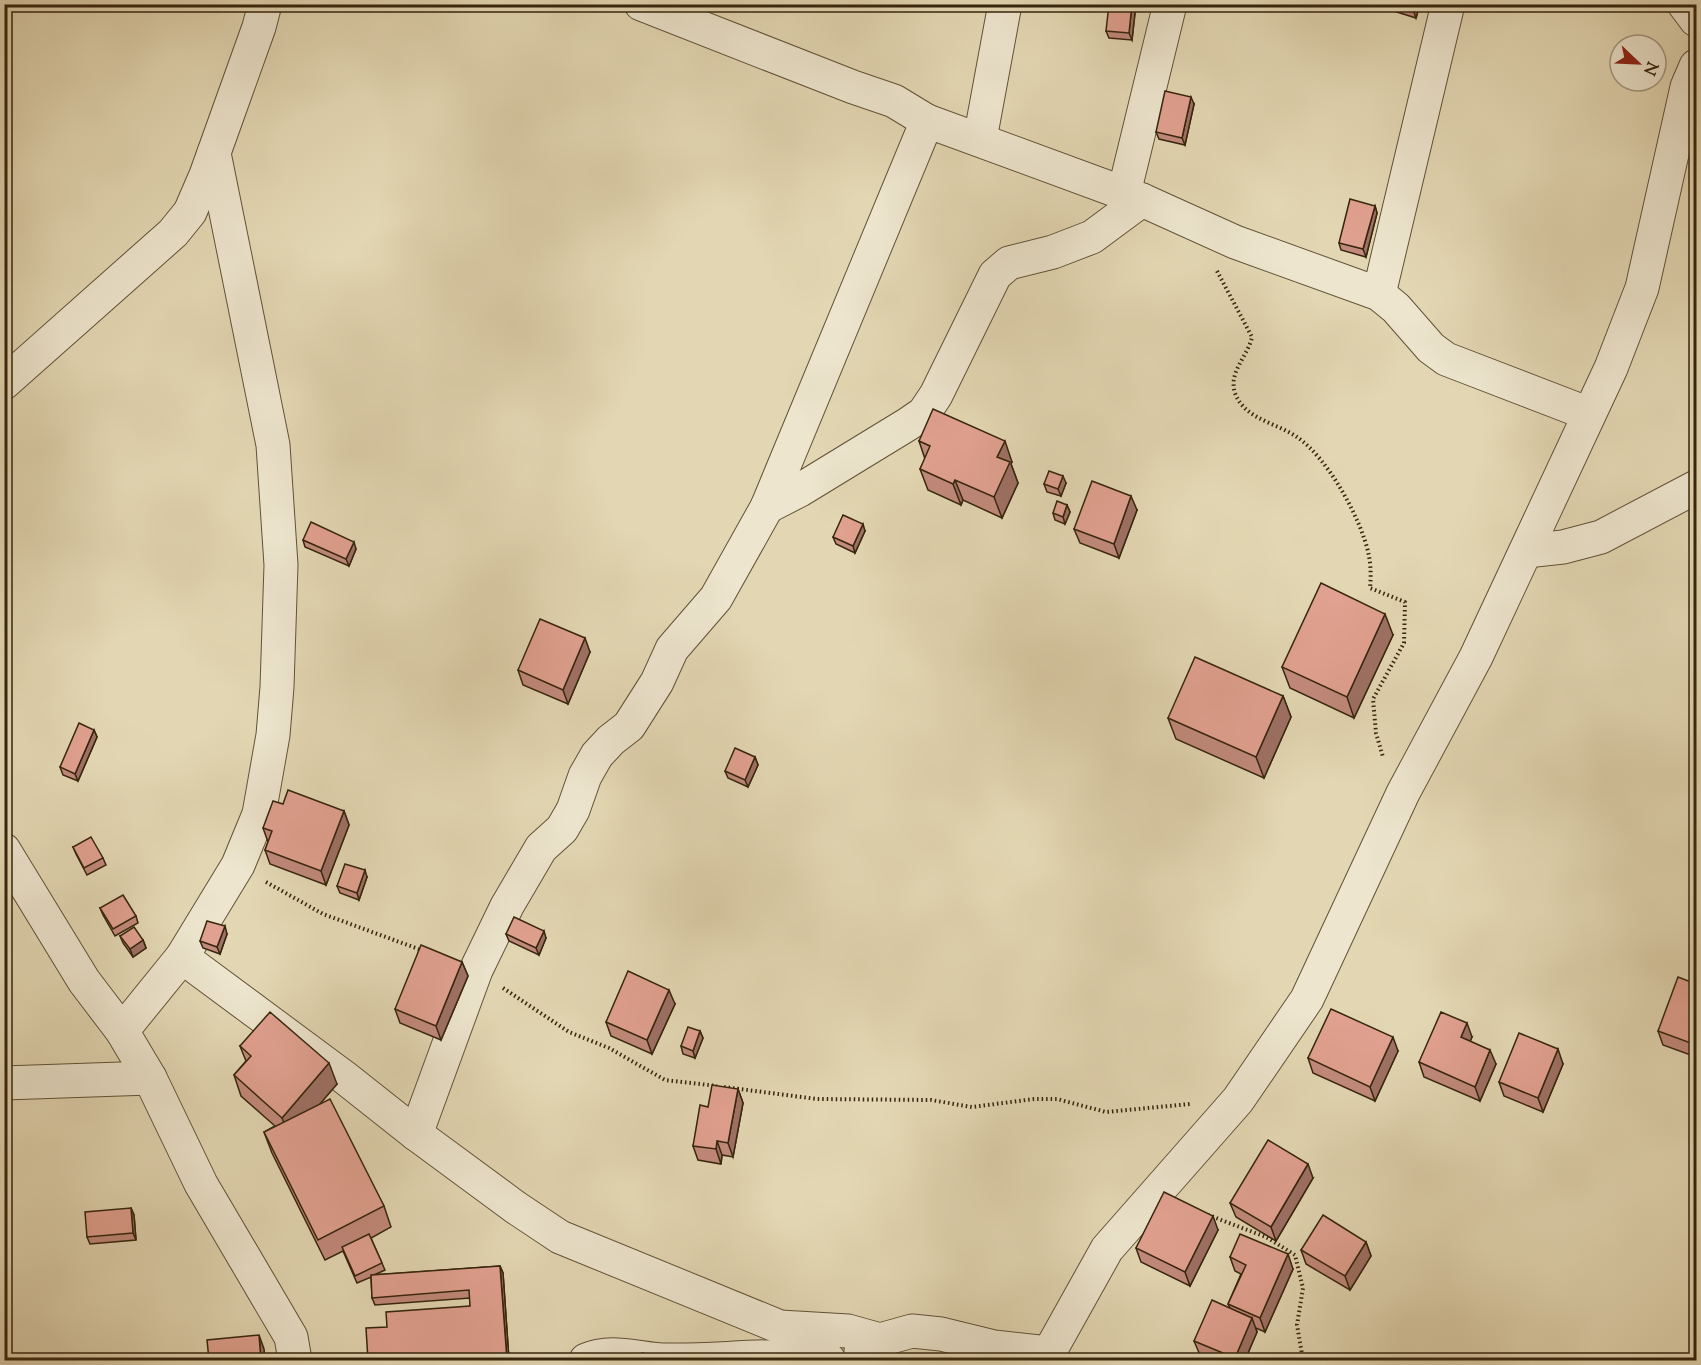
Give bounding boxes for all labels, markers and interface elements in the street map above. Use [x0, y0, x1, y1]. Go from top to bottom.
north arrow [1608, 33, 1668, 93]
text: N [1636, 58, 1663, 78]

